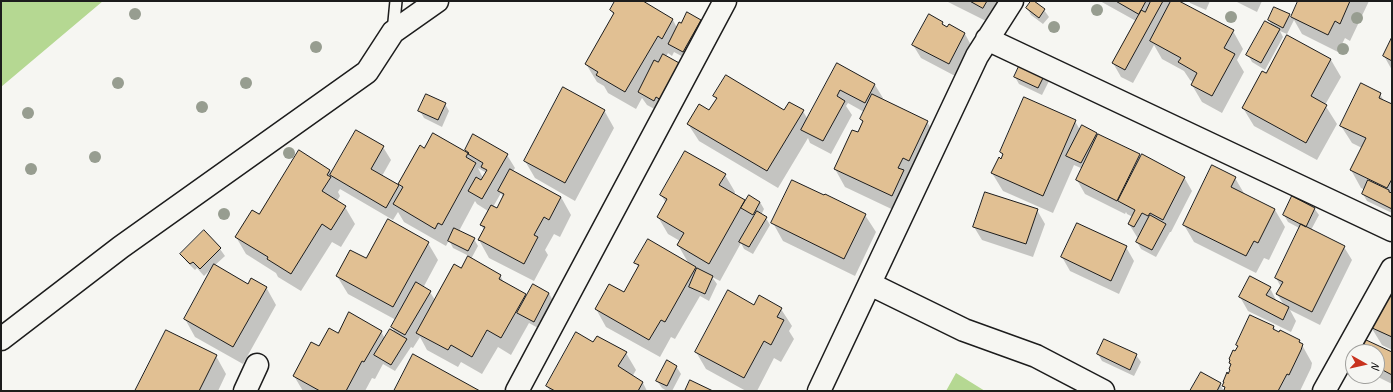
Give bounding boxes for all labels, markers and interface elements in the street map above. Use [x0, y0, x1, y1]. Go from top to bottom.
north arrow [1345, 344, 1385, 384]
text: N [1368, 361, 1383, 370]

